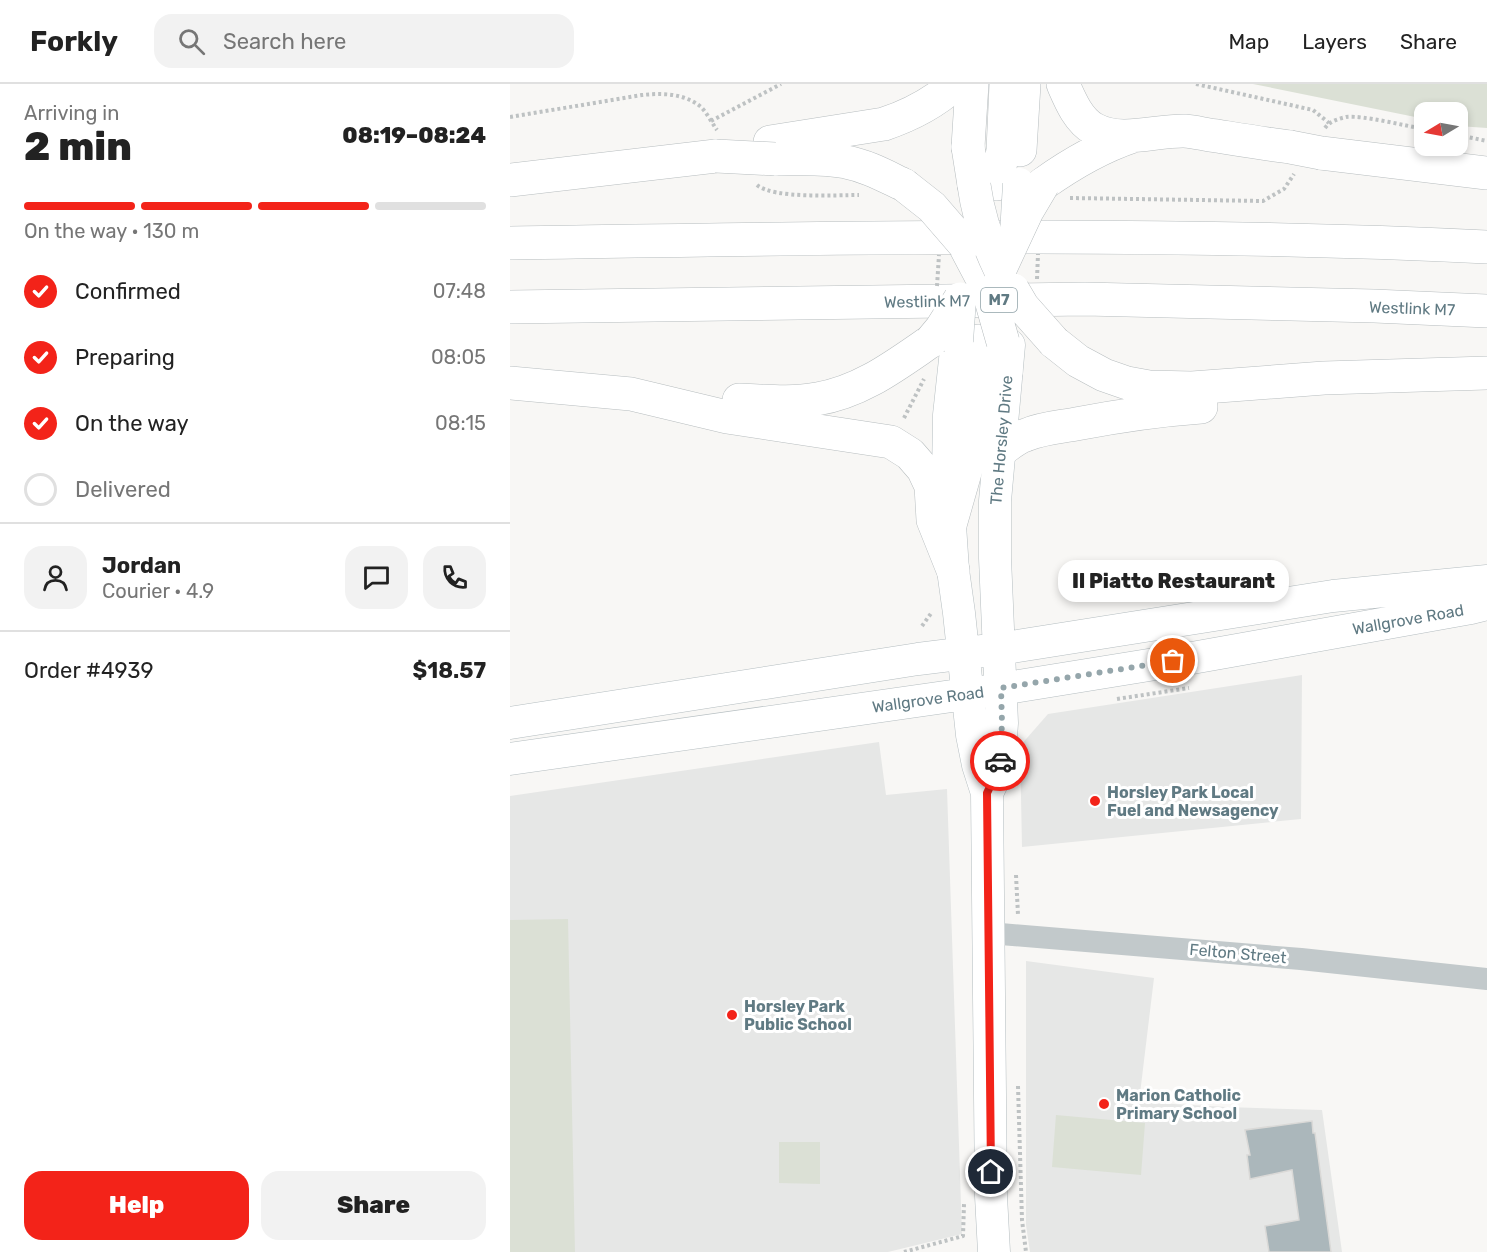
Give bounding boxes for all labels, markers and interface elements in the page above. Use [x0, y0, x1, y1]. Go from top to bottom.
search box [154, 14, 574, 68]
text: Forkly [30, 25, 118, 58]
icon: search [175, 25, 208, 58]
text: Search here [223, 28, 346, 55]
text: Map [1228, 29, 1269, 54]
text: Layers [1302, 29, 1367, 54]
text: Share [1400, 29, 1457, 54]
text: Arriving in [24, 101, 119, 125]
north arrow [1414, 102, 1468, 156]
map controls [1414, 102, 1468, 156]
text: 08:19–08:24 [342, 122, 486, 149]
text: 2 min [24, 124, 132, 170]
text: On the way · 130 m [24, 219, 199, 243]
icon: check [24, 275, 57, 308]
text: Confirmed [75, 278, 181, 305]
text: 07:48 [433, 279, 486, 303]
road number: M7 [981, 288, 1017, 312]
street label: Westlink M7 [884, 291, 970, 312]
street label: Westlink M7 [1369, 298, 1455, 319]
icon: check [24, 341, 57, 374]
text: Preparing [75, 344, 175, 371]
text: 08:05 [431, 345, 486, 369]
street label: The Horsley Drive [986, 375, 1017, 506]
icon: check [24, 407, 57, 440]
text: On the way [75, 410, 189, 437]
text: 08:15 [435, 411, 486, 435]
text: Delivered [75, 476, 171, 503]
button: person [24, 546, 87, 609]
button: chat [345, 546, 408, 609]
button: phone [423, 546, 486, 609]
text: Jordan [102, 552, 181, 579]
callout: Il Piatto Restaurant [1058, 559, 1288, 601]
text: Il Piatto Restaurant [1072, 569, 1275, 593]
text: Courier · 4.9 [102, 579, 214, 603]
street label: Wallgrove Road [1351, 600, 1465, 639]
pin [1147, 635, 1198, 686]
icon: bag [1156, 644, 1189, 677]
text: Order #4939 [24, 657, 153, 684]
text: $18.57 [413, 657, 486, 684]
street label: Wallgrove Road [871, 682, 985, 717]
courier [970, 731, 1030, 791]
icon: car [984, 745, 1017, 778]
place label: Horsley Park Local Fuel and Newsagency [1107, 783, 1279, 820]
marker: Horsley Park Local Fuel and Newsagency [1088, 794, 1102, 808]
street label: Felton Street [1189, 940, 1287, 967]
place label: Horsley Park Public School [744, 997, 852, 1034]
marker: Horsley Park Public School [725, 1008, 739, 1022]
place label: Marion Catholic Primary School [1116, 1086, 1241, 1123]
marker: Marion Catholic Primary School [1097, 1097, 1111, 1111]
pin [965, 1146, 1016, 1197]
icon: home [974, 1155, 1007, 1188]
button: Help [24, 1171, 249, 1240]
button: Share [261, 1171, 486, 1240]

